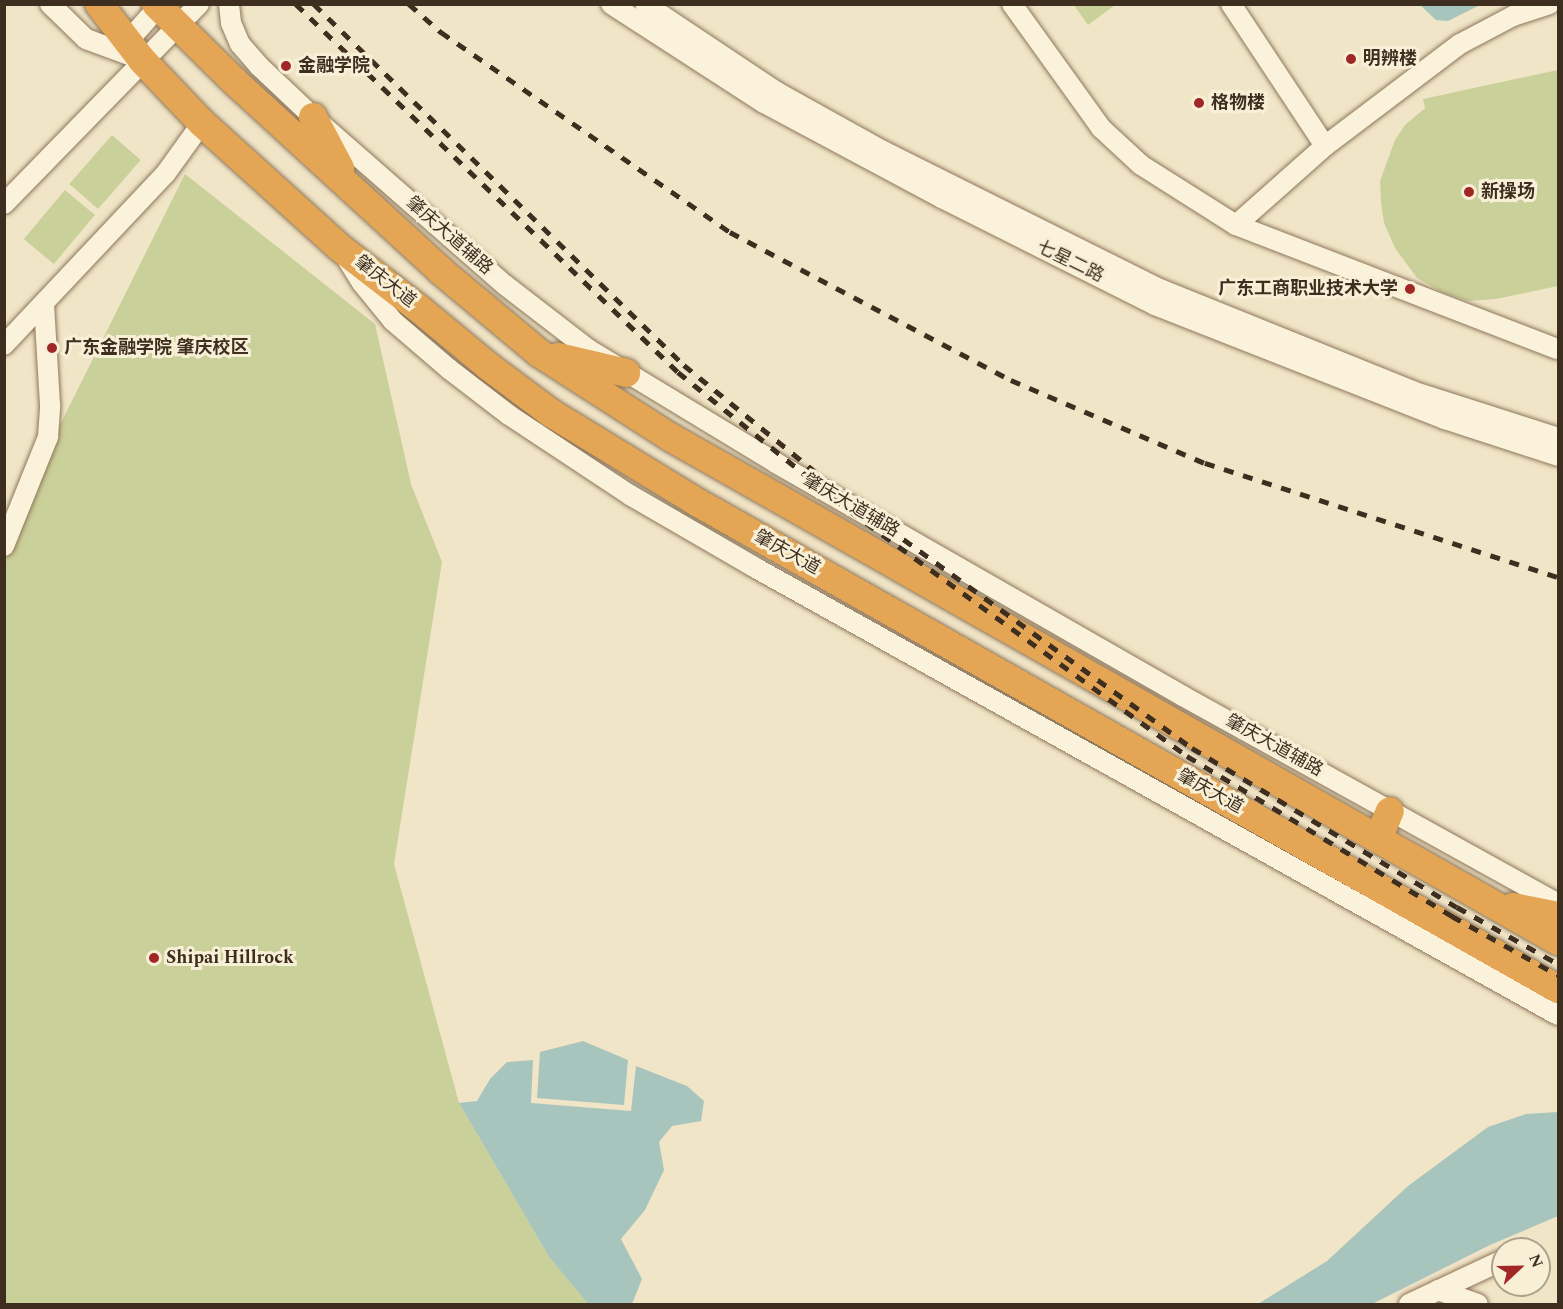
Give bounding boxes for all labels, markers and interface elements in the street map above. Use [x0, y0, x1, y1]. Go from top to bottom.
place label: 明辨楼 [1363, 48, 1417, 70]
marker: 明辨楼 [1344, 52, 1358, 66]
place label: 金融学院 [298, 55, 370, 77]
marker: 金融学院 [279, 59, 293, 73]
place label: 格物楼 [1211, 92, 1265, 114]
marker: 格物楼 [1192, 96, 1206, 110]
place label: 新操场 [1481, 181, 1535, 203]
marker: 新操场 [1462, 185, 1476, 199]
street label: 肇庆大道辅路 [401, 192, 497, 280]
street label: 七星二路 [1033, 237, 1107, 287]
street label: 肇庆大道 [350, 251, 420, 313]
place label: 广东工商职业技术大学 [1218, 278, 1398, 300]
marker: 广东工商职业技术大学 [1403, 282, 1417, 296]
place label: 广东金融学院 肇庆校区 [64, 337, 248, 359]
marker: 广东金融学院 肇庆校区 [45, 341, 59, 355]
street label: 肇庆大道辅路 [799, 470, 903, 542]
street label: 肇庆大道 [750, 526, 824, 580]
street label: 肇庆大道辅路 [1222, 710, 1326, 782]
street label: 肇庆大道 [1173, 765, 1247, 819]
place label: Shipai Hillrock [166, 947, 294, 969]
marker: Shipai Hillrock [147, 951, 161, 965]
north arrow [1491, 1237, 1551, 1297]
text: N [1522, 1250, 1549, 1272]

